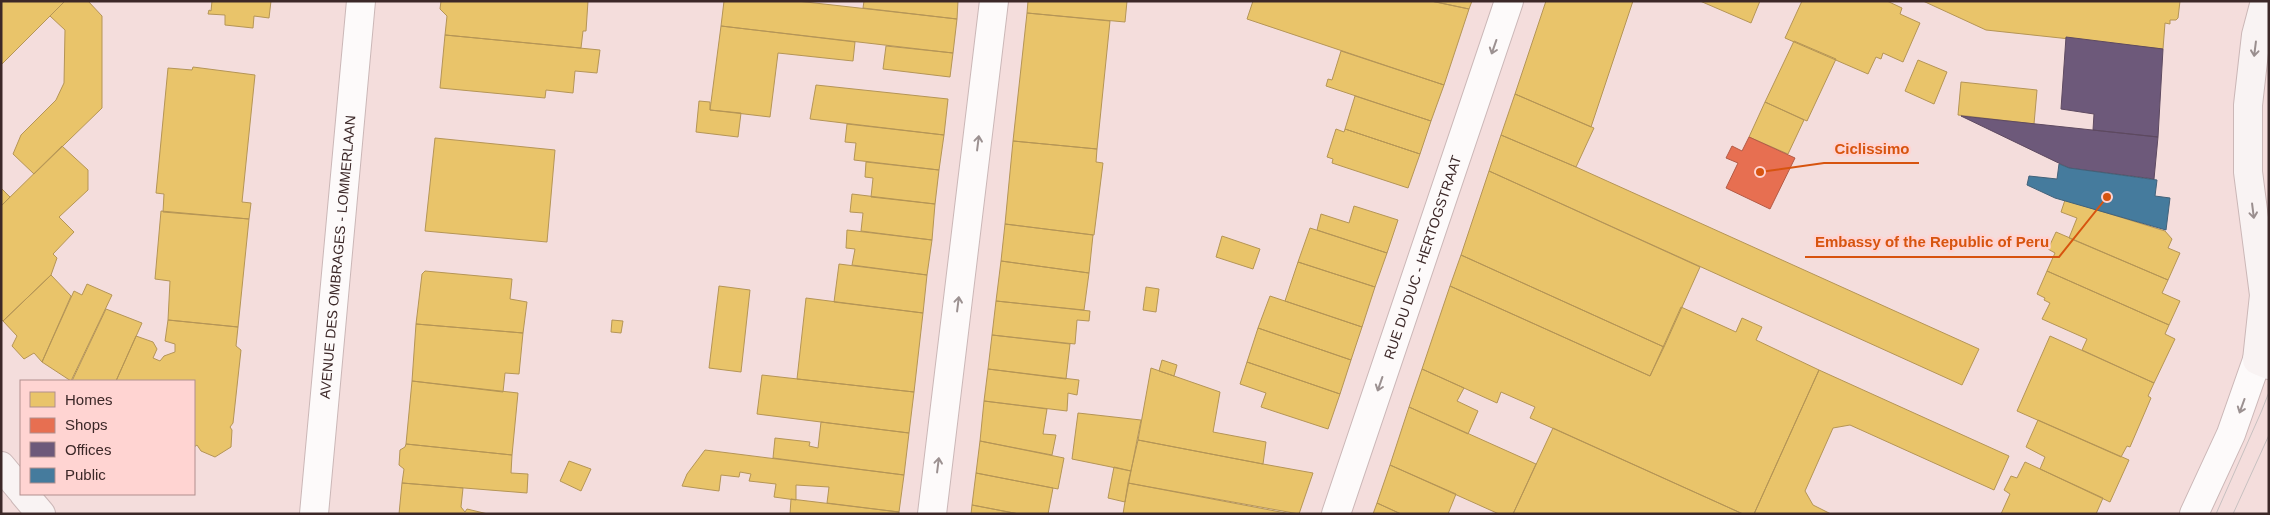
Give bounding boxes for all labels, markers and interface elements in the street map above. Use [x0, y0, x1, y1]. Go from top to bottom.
one-way arrow [1489, 39, 1498, 55]
one-way arrow [2250, 41, 2260, 57]
street label: AVENUE DES OMBRAGES - LOMMERLAAN [317, 115, 358, 400]
callout: Ciclissimo [1824, 133, 1919, 163]
one-way arrow [973, 135, 983, 151]
text: Ciclissimo [1834, 140, 1910, 157]
street label: RUE DU DUC - HERTOGSTRAAT [1381, 153, 1465, 361]
one-way arrow [2248, 202, 2258, 218]
callout: Embassy of the Republic of Peru [1805, 227, 2059, 257]
text: Embassy of the Republic of Peru [1815, 233, 2049, 250]
one-way arrow [953, 296, 963, 312]
one-way arrow [1375, 375, 1384, 391]
legend [20, 380, 195, 495]
text: Homes [65, 391, 113, 408]
one-way arrow [2236, 398, 2246, 413]
text: Shops [65, 416, 108, 433]
text: Offices [65, 441, 111, 458]
one-way arrow [933, 458, 943, 474]
text: Public [65, 466, 106, 483]

